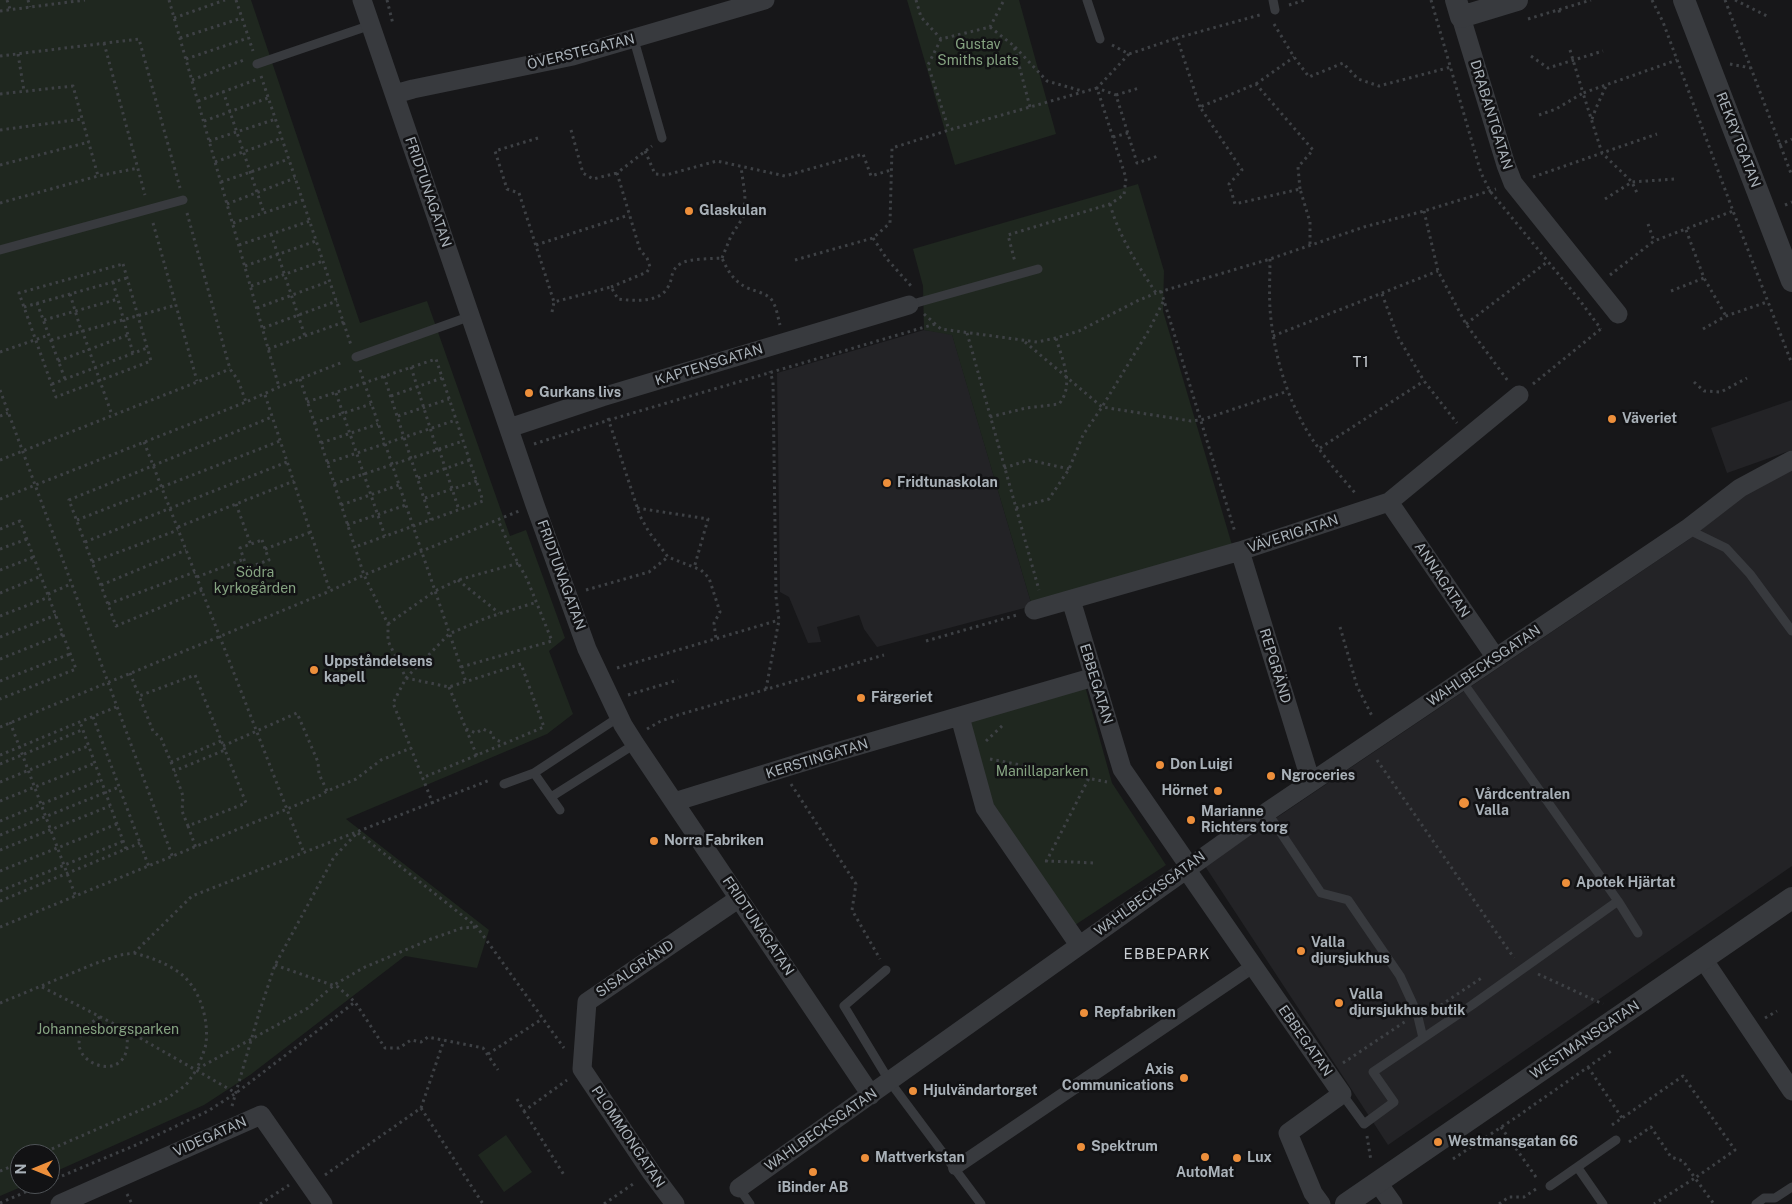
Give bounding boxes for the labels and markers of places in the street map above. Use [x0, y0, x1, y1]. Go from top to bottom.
place label: Glaskulan [699, 203, 767, 219]
marker: Glaskulan [683, 205, 695, 217]
place label: Gurkans livs [539, 385, 621, 401]
marker: Gurkans livs [523, 387, 535, 399]
place label: Väveriet [1622, 411, 1677, 427]
marker: Väveriet [1606, 413, 1618, 425]
place label: Fridtunaskolan [897, 475, 998, 491]
marker: Fridtunaskolan [881, 477, 893, 489]
place label: Uppståndelsens kapell [324, 654, 433, 686]
marker: Uppståndelsens kapell [308, 664, 320, 676]
place label: Färgeriet [871, 690, 933, 706]
marker: Färgeriet [855, 692, 867, 704]
place label: Don Luigi [1170, 757, 1232, 773]
marker: Don Luigi [1154, 759, 1166, 771]
place label: Ngroceries [1281, 768, 1355, 784]
marker: Ngroceries [1265, 770, 1277, 782]
place label: Hörnet [1162, 783, 1208, 799]
marker: Hörnet [1212, 785, 1224, 797]
place label: Vårdcentralen Valla [1475, 787, 1570, 820]
marker: Vårdcentralen Valla [1457, 796, 1471, 810]
place label: Marianne Richters torg [1201, 804, 1288, 836]
marker: Marianne Richters torg [1185, 814, 1197, 826]
place label: Norra Fabriken [664, 833, 764, 849]
marker: Norra Fabriken [648, 835, 660, 847]
place label: Apotek Hjärtat [1576, 875, 1675, 891]
marker: Apotek Hjärtat [1560, 877, 1572, 889]
place label: Valla djursjukhus [1311, 935, 1390, 968]
marker: Valla djursjukhus [1295, 945, 1307, 957]
place label: Valla djursjukhus butik [1349, 987, 1465, 1020]
marker: Valla djursjukhus butik [1333, 997, 1345, 1009]
place label: Repfabriken [1094, 1005, 1176, 1021]
marker: Repfabriken [1078, 1007, 1090, 1019]
place label: Axis Communications [1062, 1062, 1174, 1094]
marker: Axis Communications [1178, 1072, 1190, 1084]
place label: Hjulvändartorget [923, 1083, 1037, 1099]
marker: Hjulvändartorget [907, 1085, 919, 1097]
place label: Westmansgatan 66 [1448, 1134, 1578, 1150]
marker: Westmansgatan 66 [1432, 1136, 1444, 1148]
place label: Spektrum [1091, 1139, 1158, 1155]
marker: Spektrum [1075, 1141, 1087, 1153]
place label: Mattverkstan [875, 1150, 965, 1166]
place label: Lux [1247, 1150, 1272, 1166]
marker: AutoMat [1199, 1151, 1211, 1163]
marker: Mattverkstan [859, 1152, 871, 1164]
marker: Lux [1231, 1152, 1243, 1164]
place label: AutoMat [1176, 1165, 1234, 1181]
marker: iBinder AB [807, 1166, 819, 1178]
place label: iBinder AB [778, 1180, 848, 1196]

